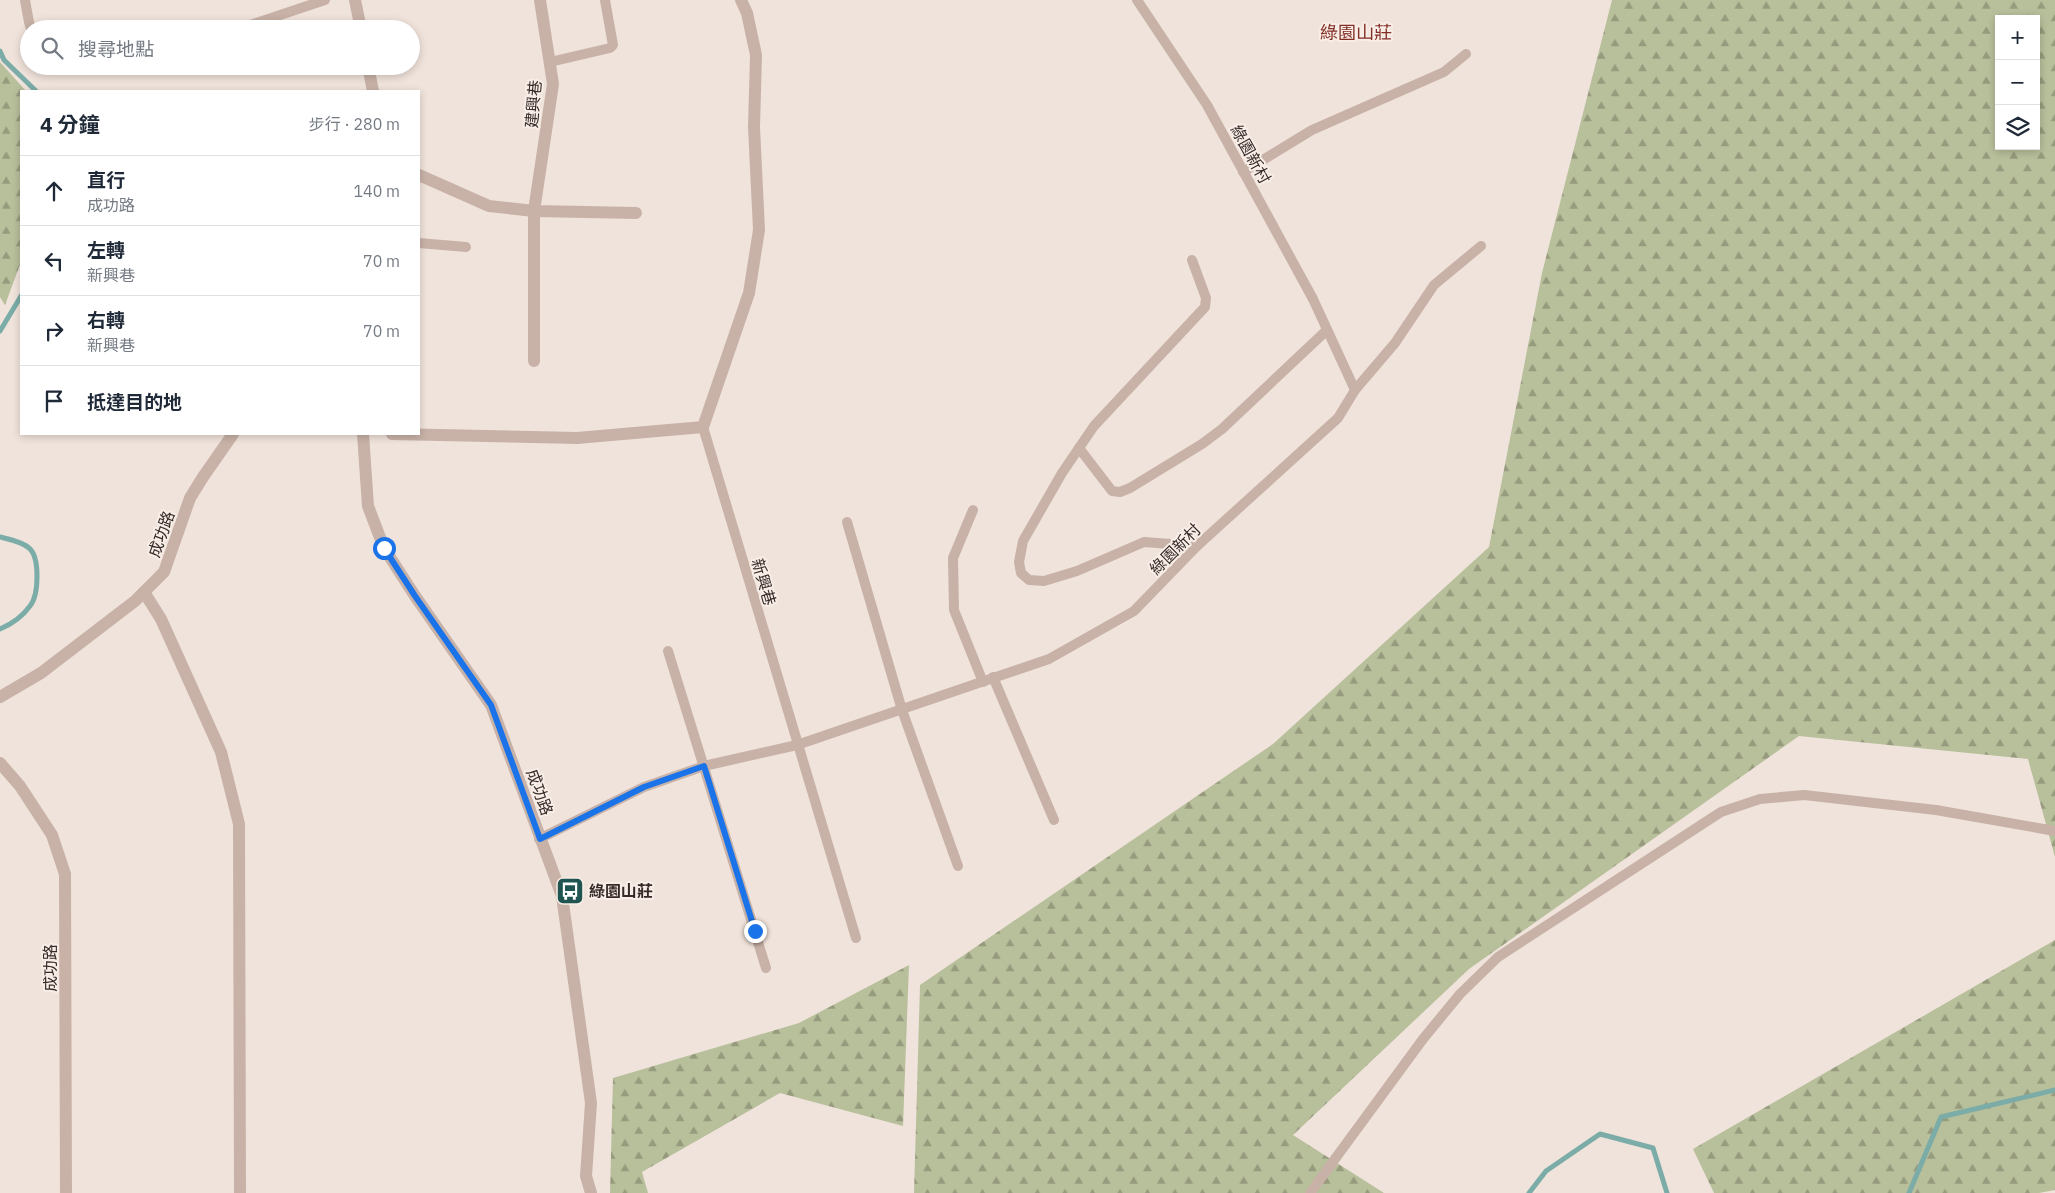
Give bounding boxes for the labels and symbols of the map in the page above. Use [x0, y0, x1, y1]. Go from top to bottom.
district label: 綠園山莊 [1320, 21, 1392, 44]
street label: 建興巷 [521, 79, 545, 129]
street label: 綠園新村 [1227, 121, 1275, 187]
street label: 成功路 [143, 508, 179, 560]
street label: 綠園新村 [1145, 519, 1205, 579]
route start [373, 537, 396, 560]
street label: 新興巷 [748, 556, 780, 608]
street label: 成功路 [522, 766, 558, 818]
bus stop icon: 綠園山莊 [555, 876, 585, 906]
place label: 綠園山莊 [589, 881, 653, 901]
route end [744, 920, 767, 943]
street label: 成功路 [40, 944, 60, 992]

